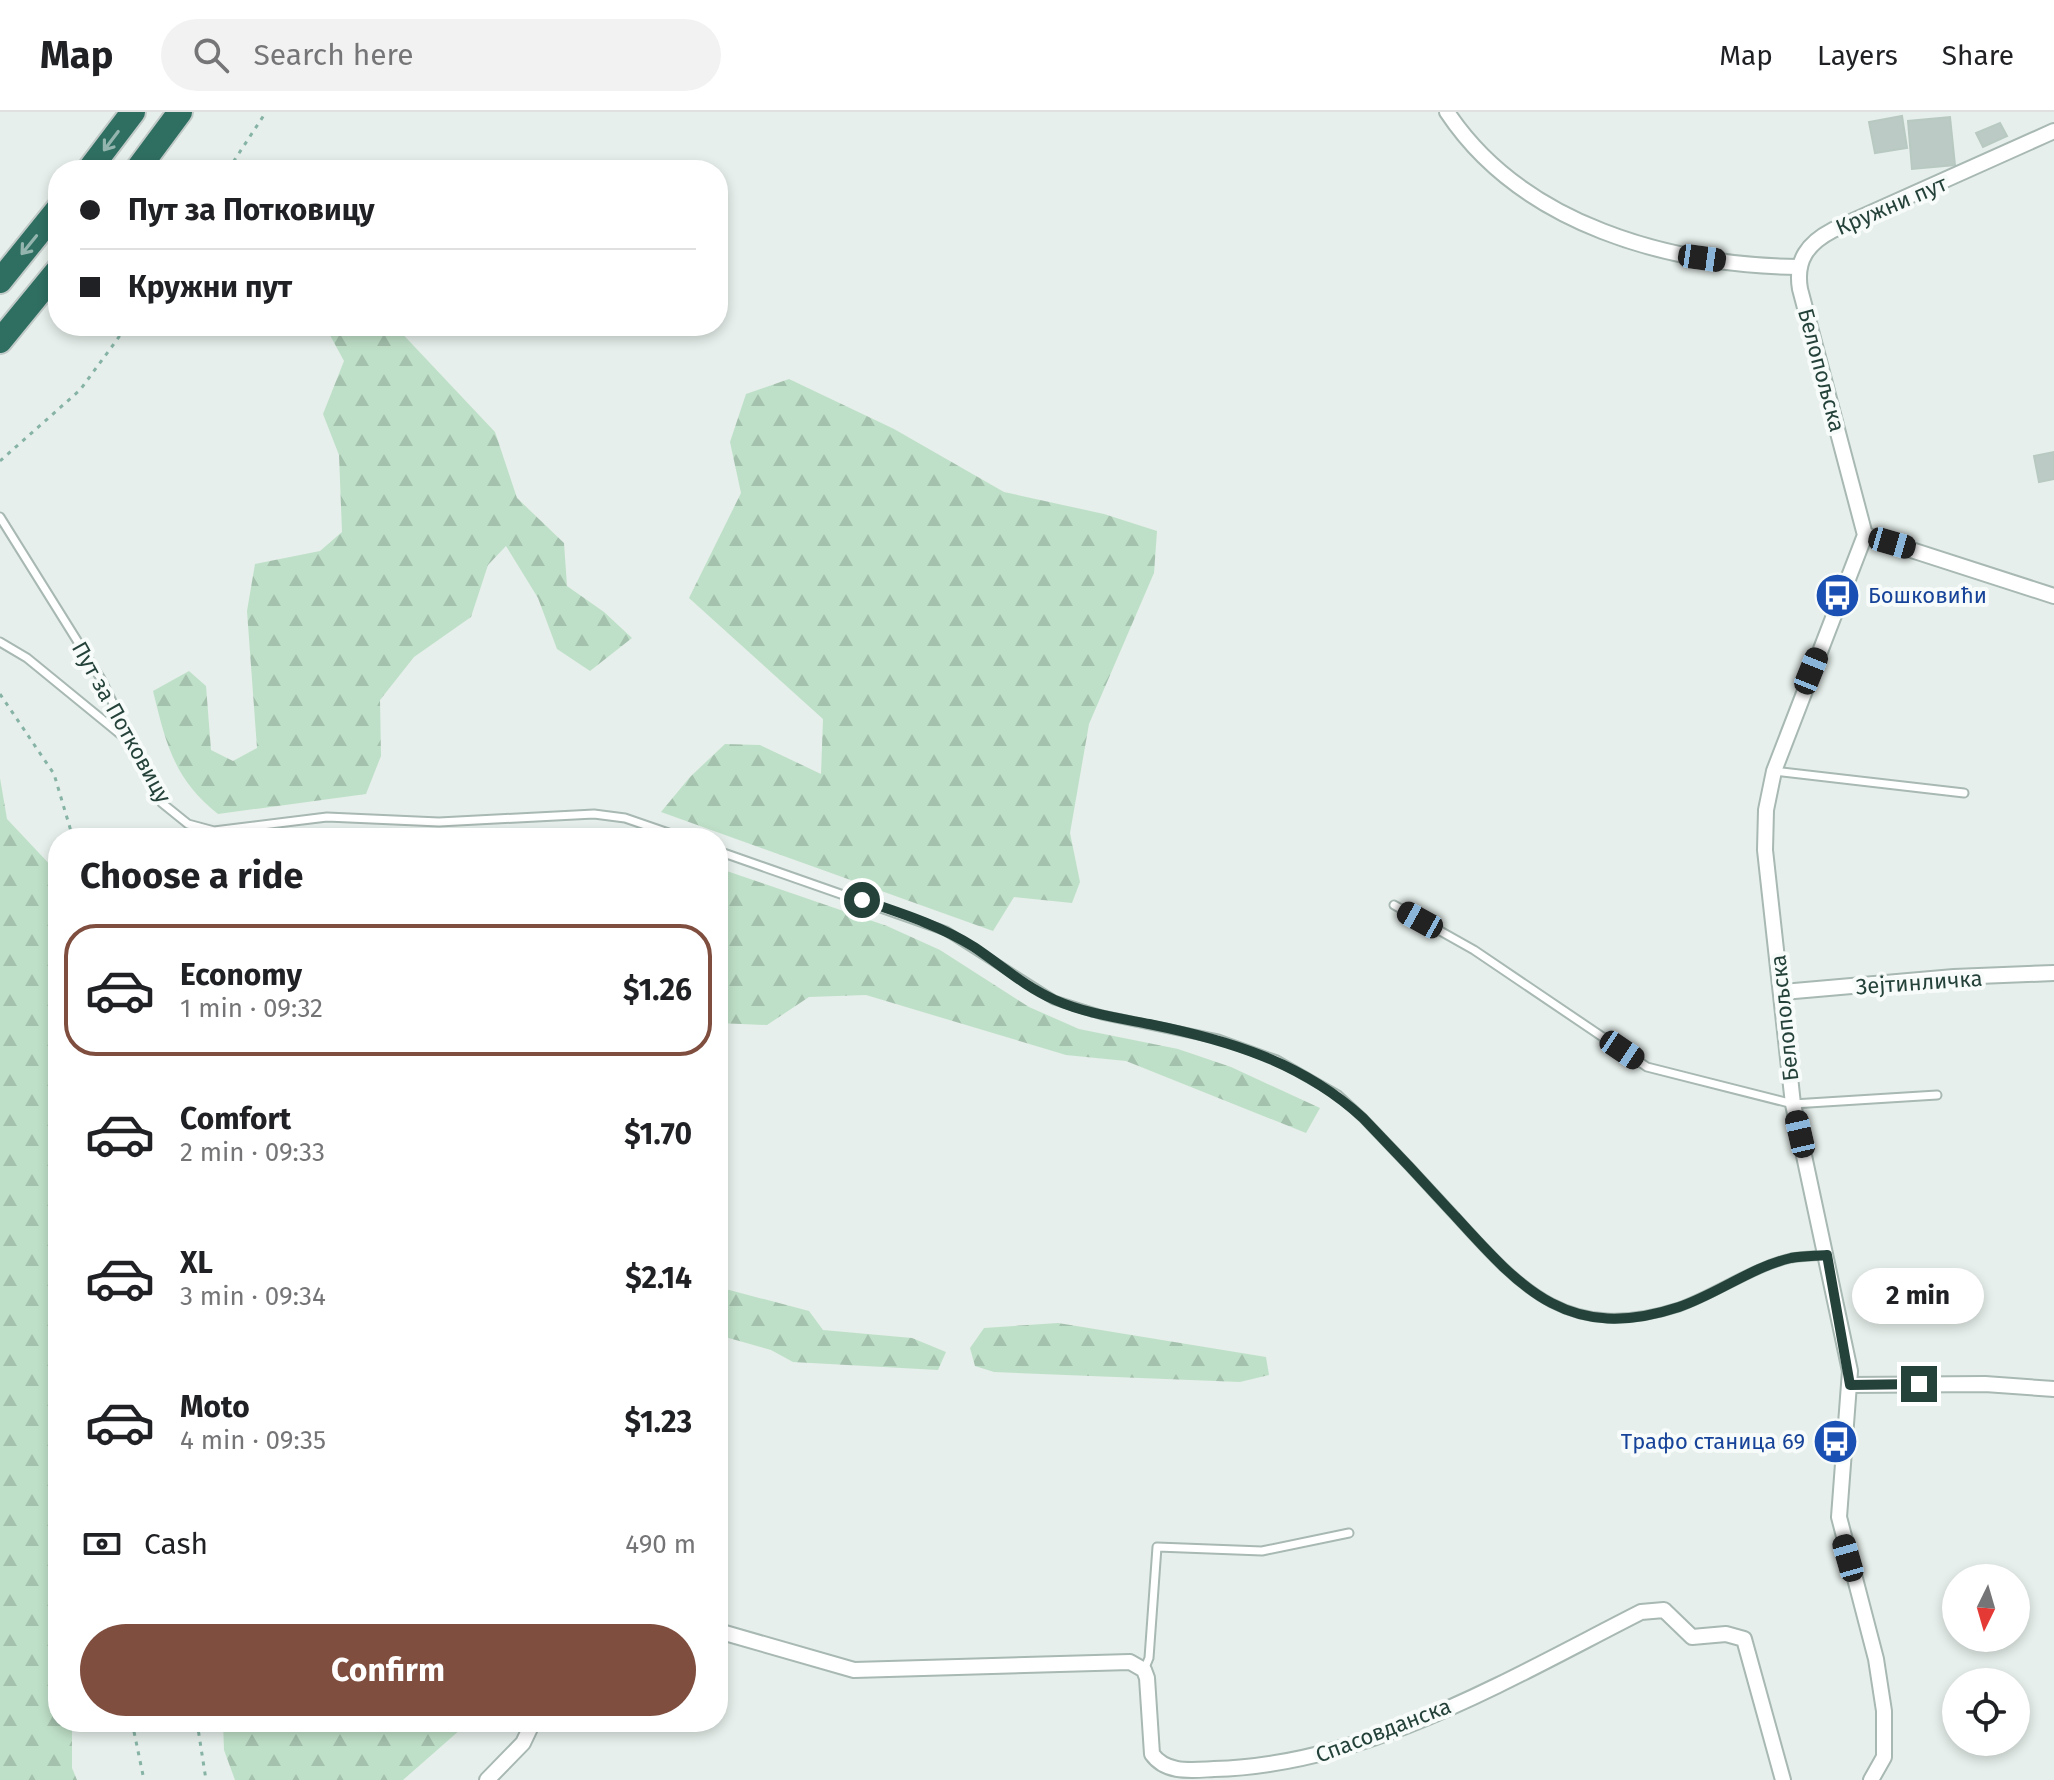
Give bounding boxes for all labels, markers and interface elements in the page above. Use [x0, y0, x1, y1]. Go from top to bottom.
search box [161, 19, 721, 91]
text: Map [40, 32, 113, 78]
icon: search [189, 33, 233, 77]
text: Search here [253, 37, 414, 73]
text: Map [1719, 39, 1773, 72]
text: Layers [1817, 39, 1898, 72]
text: Share [1942, 39, 2014, 72]
one-way arrow [103, 130, 120, 151]
street label: Кружни пут [1831, 170, 1951, 241]
text: Пут за Потковицу [128, 192, 375, 228]
one-way arrow [20, 234, 38, 255]
car [1677, 243, 1727, 273]
text: Кружни пут [128, 269, 292, 305]
street label: Белопољска [1792, 305, 1851, 435]
car [1866, 525, 1918, 561]
bus stop icon: Бошковићи [1813, 571, 1861, 619]
place label: Бошковићи [1868, 582, 1987, 609]
street label: Пут за Потковицу [66, 637, 177, 808]
car [1791, 644, 1831, 698]
text: Choose a ride [80, 854, 303, 898]
route start [844, 882, 880, 918]
car [1393, 898, 1447, 942]
icon: car [84, 954, 156, 1026]
street label: Белопољска [1764, 954, 1805, 1082]
text: Economy [180, 957, 302, 993]
street label: Зејтинличка [1855, 965, 1983, 1000]
text: $1.26 [623, 972, 692, 1008]
text: 1 min · 09:32 [180, 993, 323, 1024]
car [1595, 1027, 1649, 1073]
icon: car [84, 1098, 156, 1170]
text: Comfort [180, 1101, 291, 1137]
car [1783, 1108, 1817, 1160]
text: $1.70 [624, 1116, 692, 1152]
text: 2 min · 09:33 [180, 1137, 325, 1168]
icon: car [84, 1242, 156, 1314]
text: XL [180, 1245, 213, 1281]
text: $2.14 [625, 1260, 692, 1296]
callout: 2 min [1853, 1268, 1985, 1324]
text: 2 min [1886, 1280, 1950, 1311]
text: 3 min · 09:34 [180, 1281, 326, 1312]
route end [1901, 1366, 1937, 1402]
icon: car [84, 1386, 156, 1458]
text: Moto [180, 1389, 250, 1425]
text: $1.23 [625, 1404, 692, 1440]
bus stop icon: Трафо станица 69 [1812, 1417, 1860, 1465]
text: 4 min · 09:35 [180, 1425, 326, 1456]
place label: Трафо станица 69 [1621, 1428, 1805, 1455]
icon: cash [80, 1522, 124, 1566]
text: Cash [144, 1526, 208, 1562]
text: 490 m [625, 1529, 696, 1560]
car [1830, 1532, 1866, 1584]
north arrow [1942, 1564, 2030, 1652]
map controls [1942, 1564, 2030, 1756]
button: Confirm [80, 1624, 696, 1716]
button: locate [1942, 1668, 2030, 1756]
street label: Спасовданска [1312, 1692, 1455, 1769]

